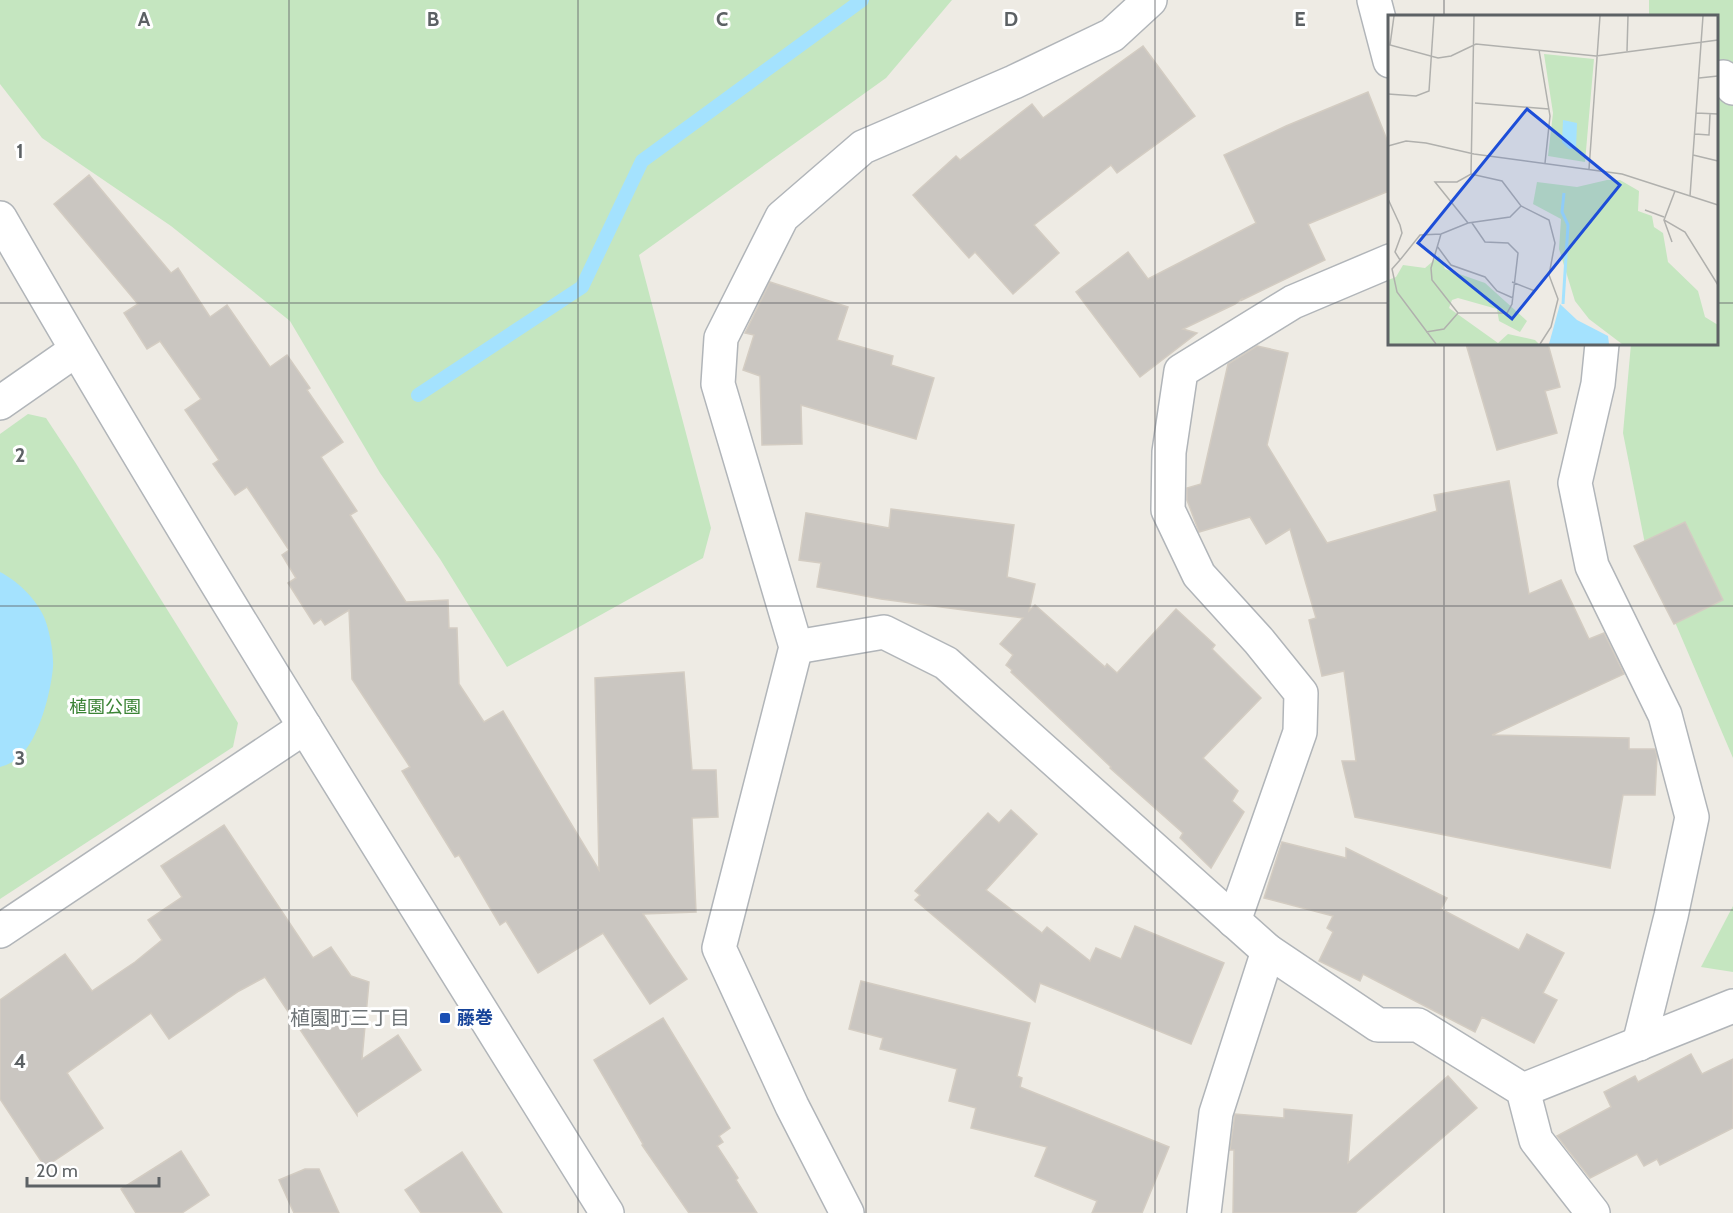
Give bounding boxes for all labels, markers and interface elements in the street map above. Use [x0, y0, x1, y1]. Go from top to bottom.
text: A [138, 7, 151, 31]
text: B [427, 7, 439, 31]
text: C [716, 7, 728, 31]
text: D [1004, 7, 1018, 31]
text: E [1294, 7, 1306, 31]
inset map [1388, 15, 1718, 345]
text: 1 [16, 139, 24, 163]
text: 2 [15, 443, 25, 467]
park label: 植園公園 [69, 696, 141, 718]
text: 3 [15, 746, 25, 770]
district label: 植園町三丁目 [290, 1006, 410, 1030]
place label: 藤巻 [457, 1007, 493, 1029]
marker: 藤巻 [438, 1011, 452, 1025]
text: 4 [14, 1049, 26, 1073]
scale bar [27, 1150, 159, 1188]
text: 20 m [36, 1160, 78, 1182]

